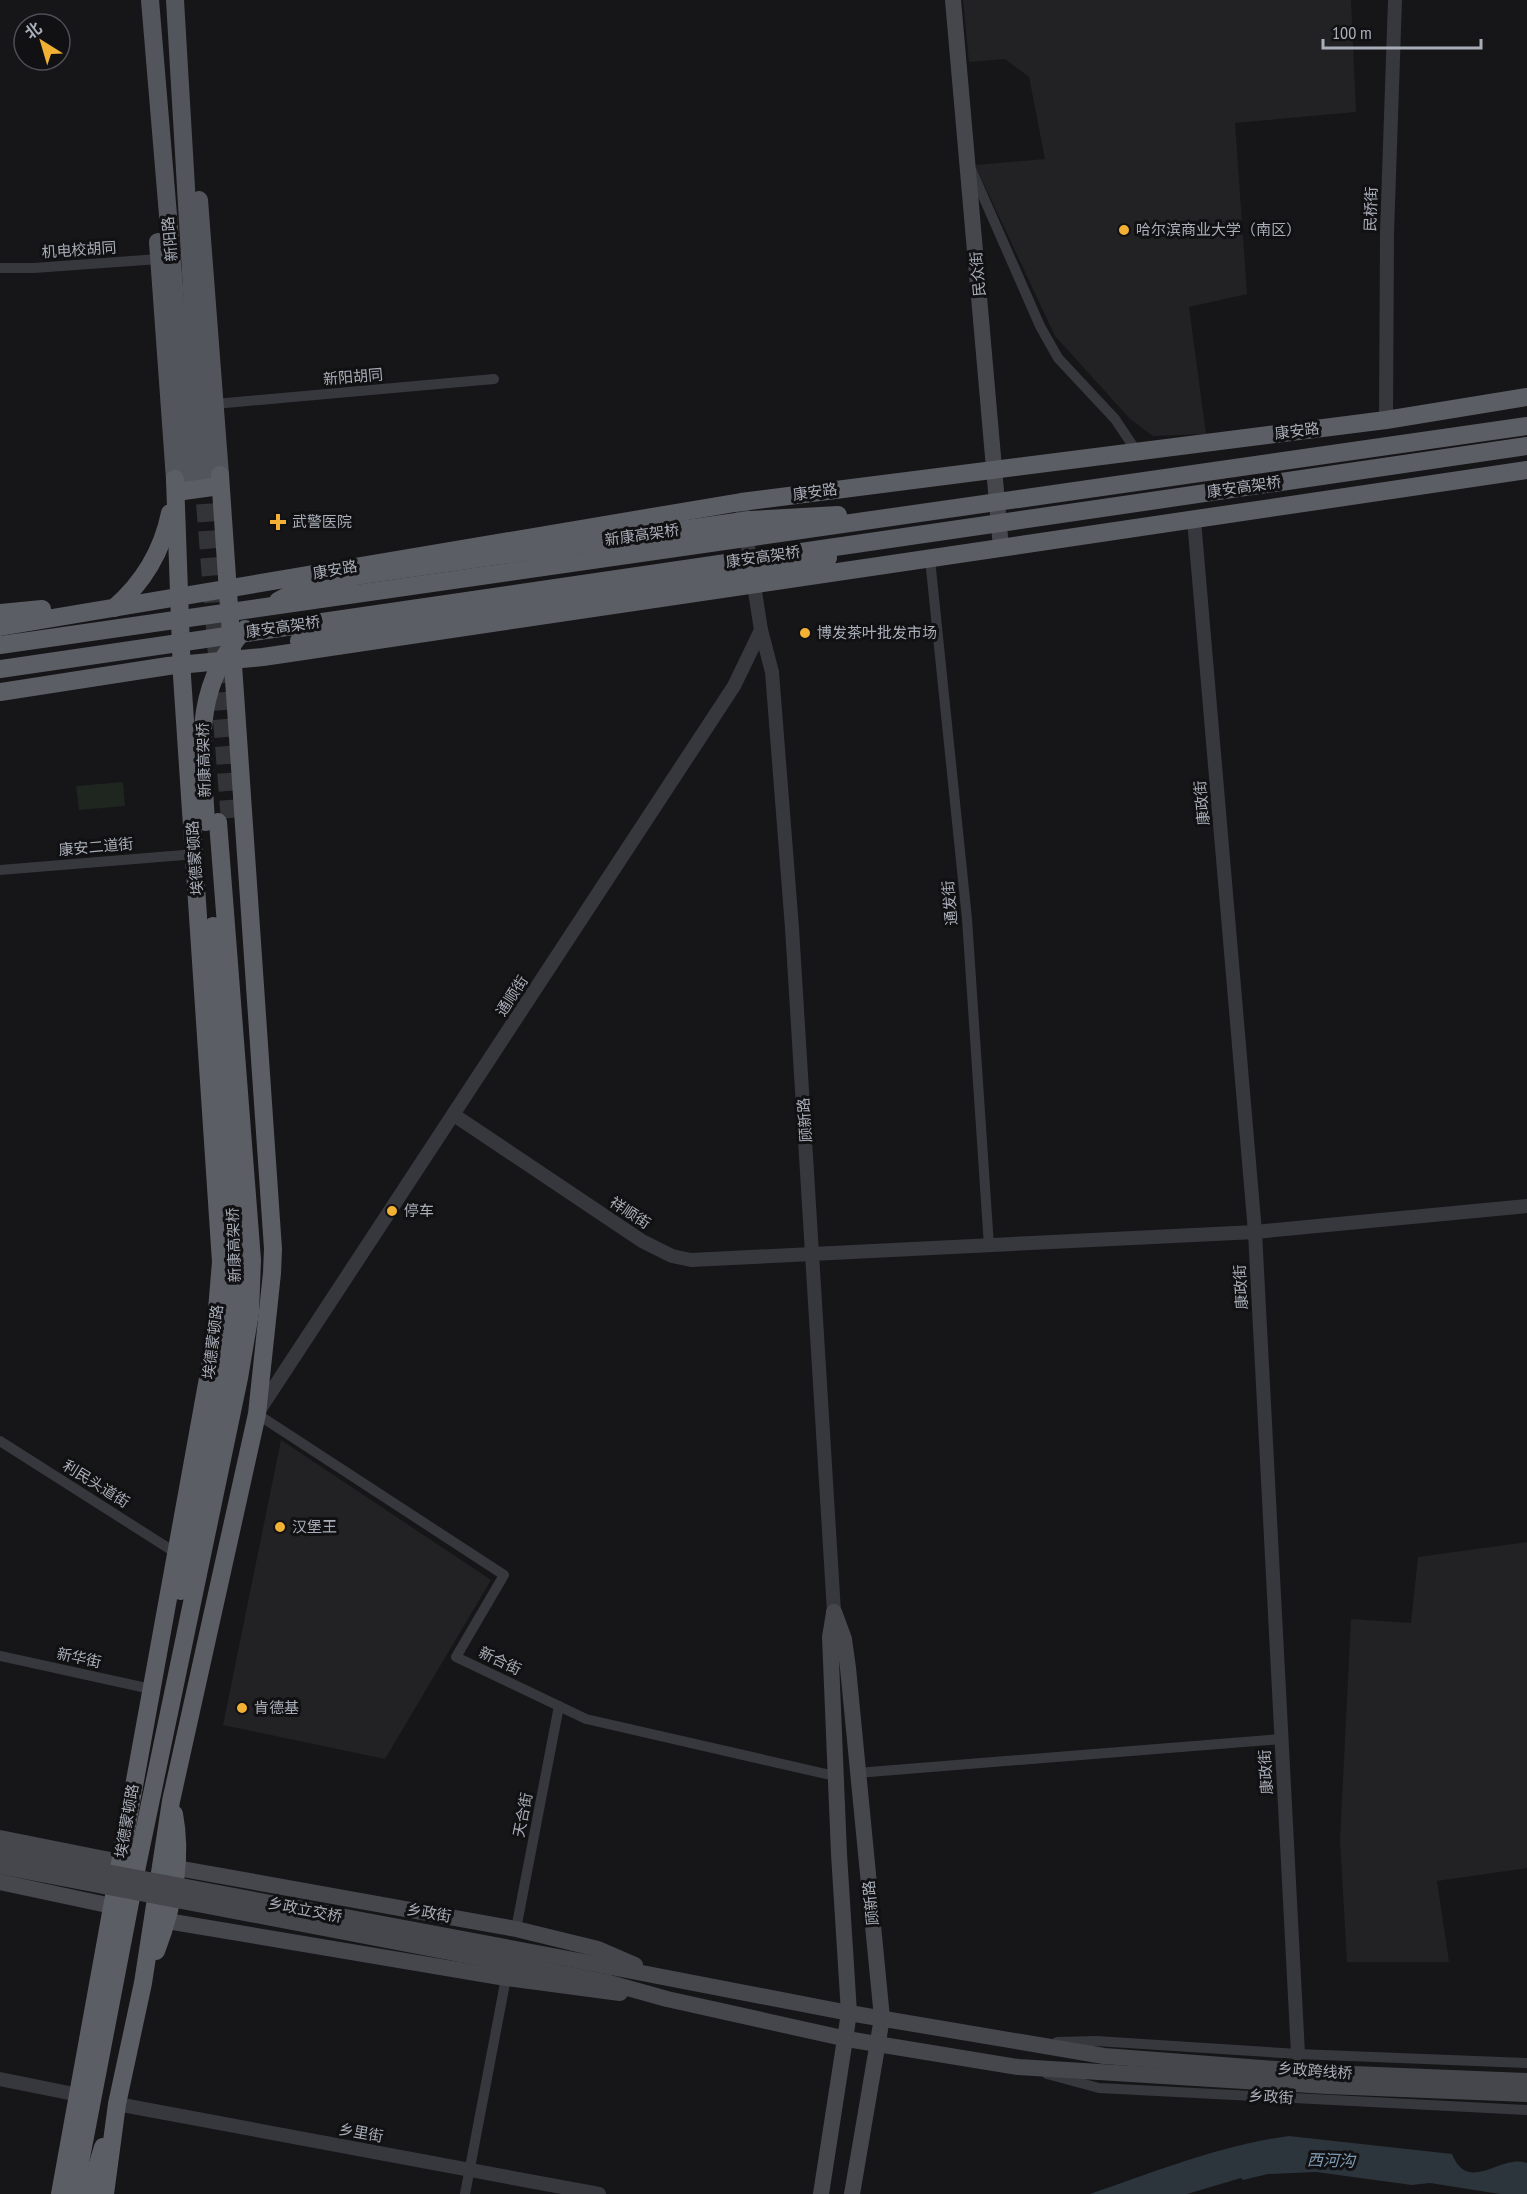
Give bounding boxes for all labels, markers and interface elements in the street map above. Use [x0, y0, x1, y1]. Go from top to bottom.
north arrow [12, 12, 72, 72]
scale bar [1323, 12, 1480, 50]
text: 北 [21, 17, 45, 43]
text: 100 m [1332, 21, 1372, 44]
street label: 民桥街 [1360, 186, 1381, 232]
street label: 新阳路 [158, 216, 181, 262]
place label: 哈尔滨商业大学（南区） [1136, 220, 1301, 239]
marker: 哈尔滨商业大学（南区） [1117, 223, 1131, 237]
street label: 机电校胡同 [41, 237, 117, 262]
street label: 民众街 [966, 251, 989, 297]
street label: 新阳胡同 [322, 364, 384, 389]
street label: 康安路 [1273, 418, 1320, 443]
street label: 康安高架桥 [1205, 472, 1282, 501]
street label: 康安路 [791, 479, 839, 504]
place label: 武警医院 [292, 512, 352, 531]
marker: 武警医院 [269, 513, 287, 531]
street label: 新康高架桥 [603, 520, 680, 549]
street label: 康安高架桥 [724, 542, 801, 571]
street label: 康安路 [311, 556, 359, 583]
street label: 康安高架桥 [244, 612, 321, 641]
place label: 博发茶叶批发市场 [817, 623, 937, 642]
marker: 博发茶叶批发市场 [798, 626, 812, 640]
street label: 新康高架桥 [193, 722, 214, 798]
street label: 康政街 [1190, 780, 1213, 826]
street label: 埃德蒙顿路 [182, 820, 207, 896]
street label: 康安二道街 [58, 834, 134, 859]
street label: 通发街 [938, 880, 961, 926]
street label: 通顺街 [491, 972, 532, 1020]
street label: 顾新路 [793, 1097, 816, 1143]
street label: 祥顺街 [606, 1192, 654, 1233]
place label: 停车 [404, 1201, 434, 1220]
marker: 停车 [385, 1204, 399, 1218]
street label: 新康高架桥 [223, 1207, 244, 1283]
street label: 康政街 [1230, 1264, 1251, 1310]
street label: 埃德蒙顿路 [199, 1304, 227, 1380]
street label: 利民头道街 [59, 1456, 133, 1512]
place label: 汉堡王 [292, 1517, 337, 1536]
marker: 汉堡王 [273, 1520, 287, 1534]
street label: 新合街 [476, 1642, 525, 1679]
street label: 新华街 [55, 1644, 103, 1671]
place label: 肯德基 [254, 1698, 299, 1717]
marker: 肯德基 [235, 1701, 249, 1715]
street label: 康政街 [1255, 1749, 1276, 1795]
street label: 埃德蒙顿路 [111, 1782, 142, 1860]
street label: 天合街 [509, 1791, 536, 1839]
street label: 顾新路 [859, 1880, 882, 1926]
street label: 乡政立交桥 [266, 1893, 344, 1926]
street label: 乡政街 [405, 1899, 453, 1926]
street label: 乡政跨线桥 [1277, 2058, 1353, 2083]
street label: 乡政街 [1248, 2086, 1294, 2107]
street label: 乡里街 [337, 2119, 385, 2146]
water label: 西河沟 [1307, 2149, 1357, 2171]

